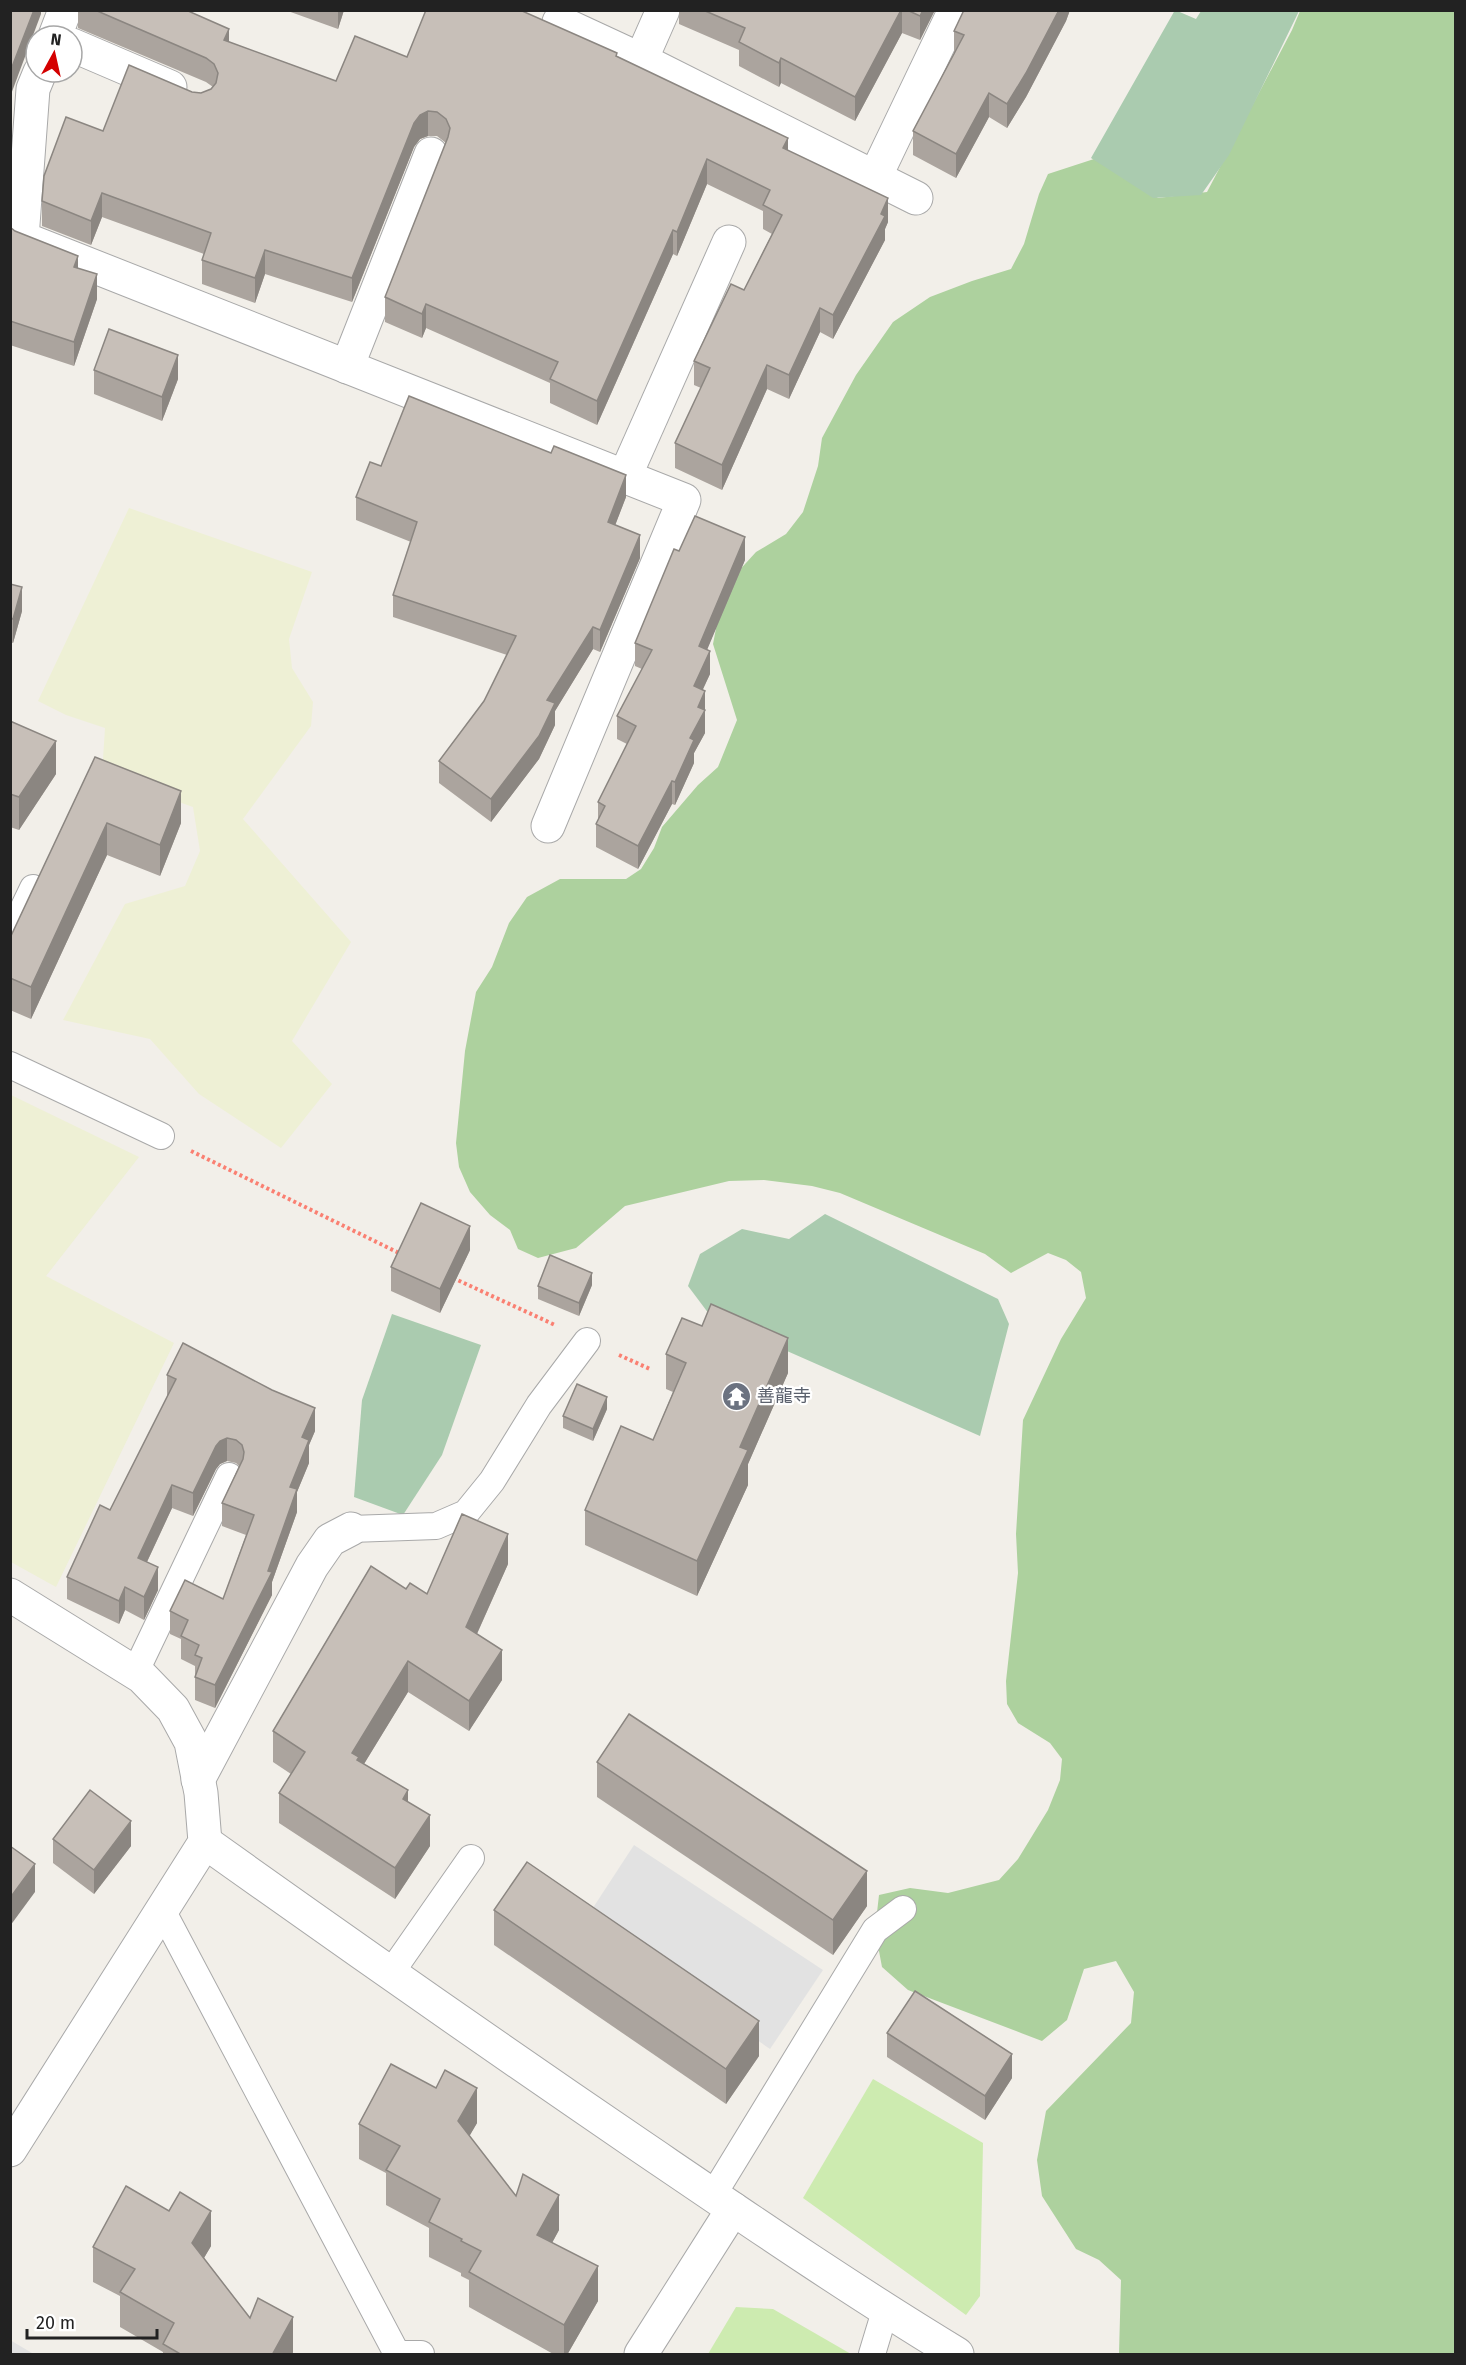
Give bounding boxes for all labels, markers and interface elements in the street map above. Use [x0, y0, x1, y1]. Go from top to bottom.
north arrow [24, 24, 84, 84]
text: N [49, 29, 63, 50]
temple icon: 善龍寺 [720, 1380, 752, 1412]
place label: 善龍寺 [757, 1385, 811, 1407]
scale bar [27, 2302, 158, 2340]
text: 20 m [36, 2312, 75, 2334]

